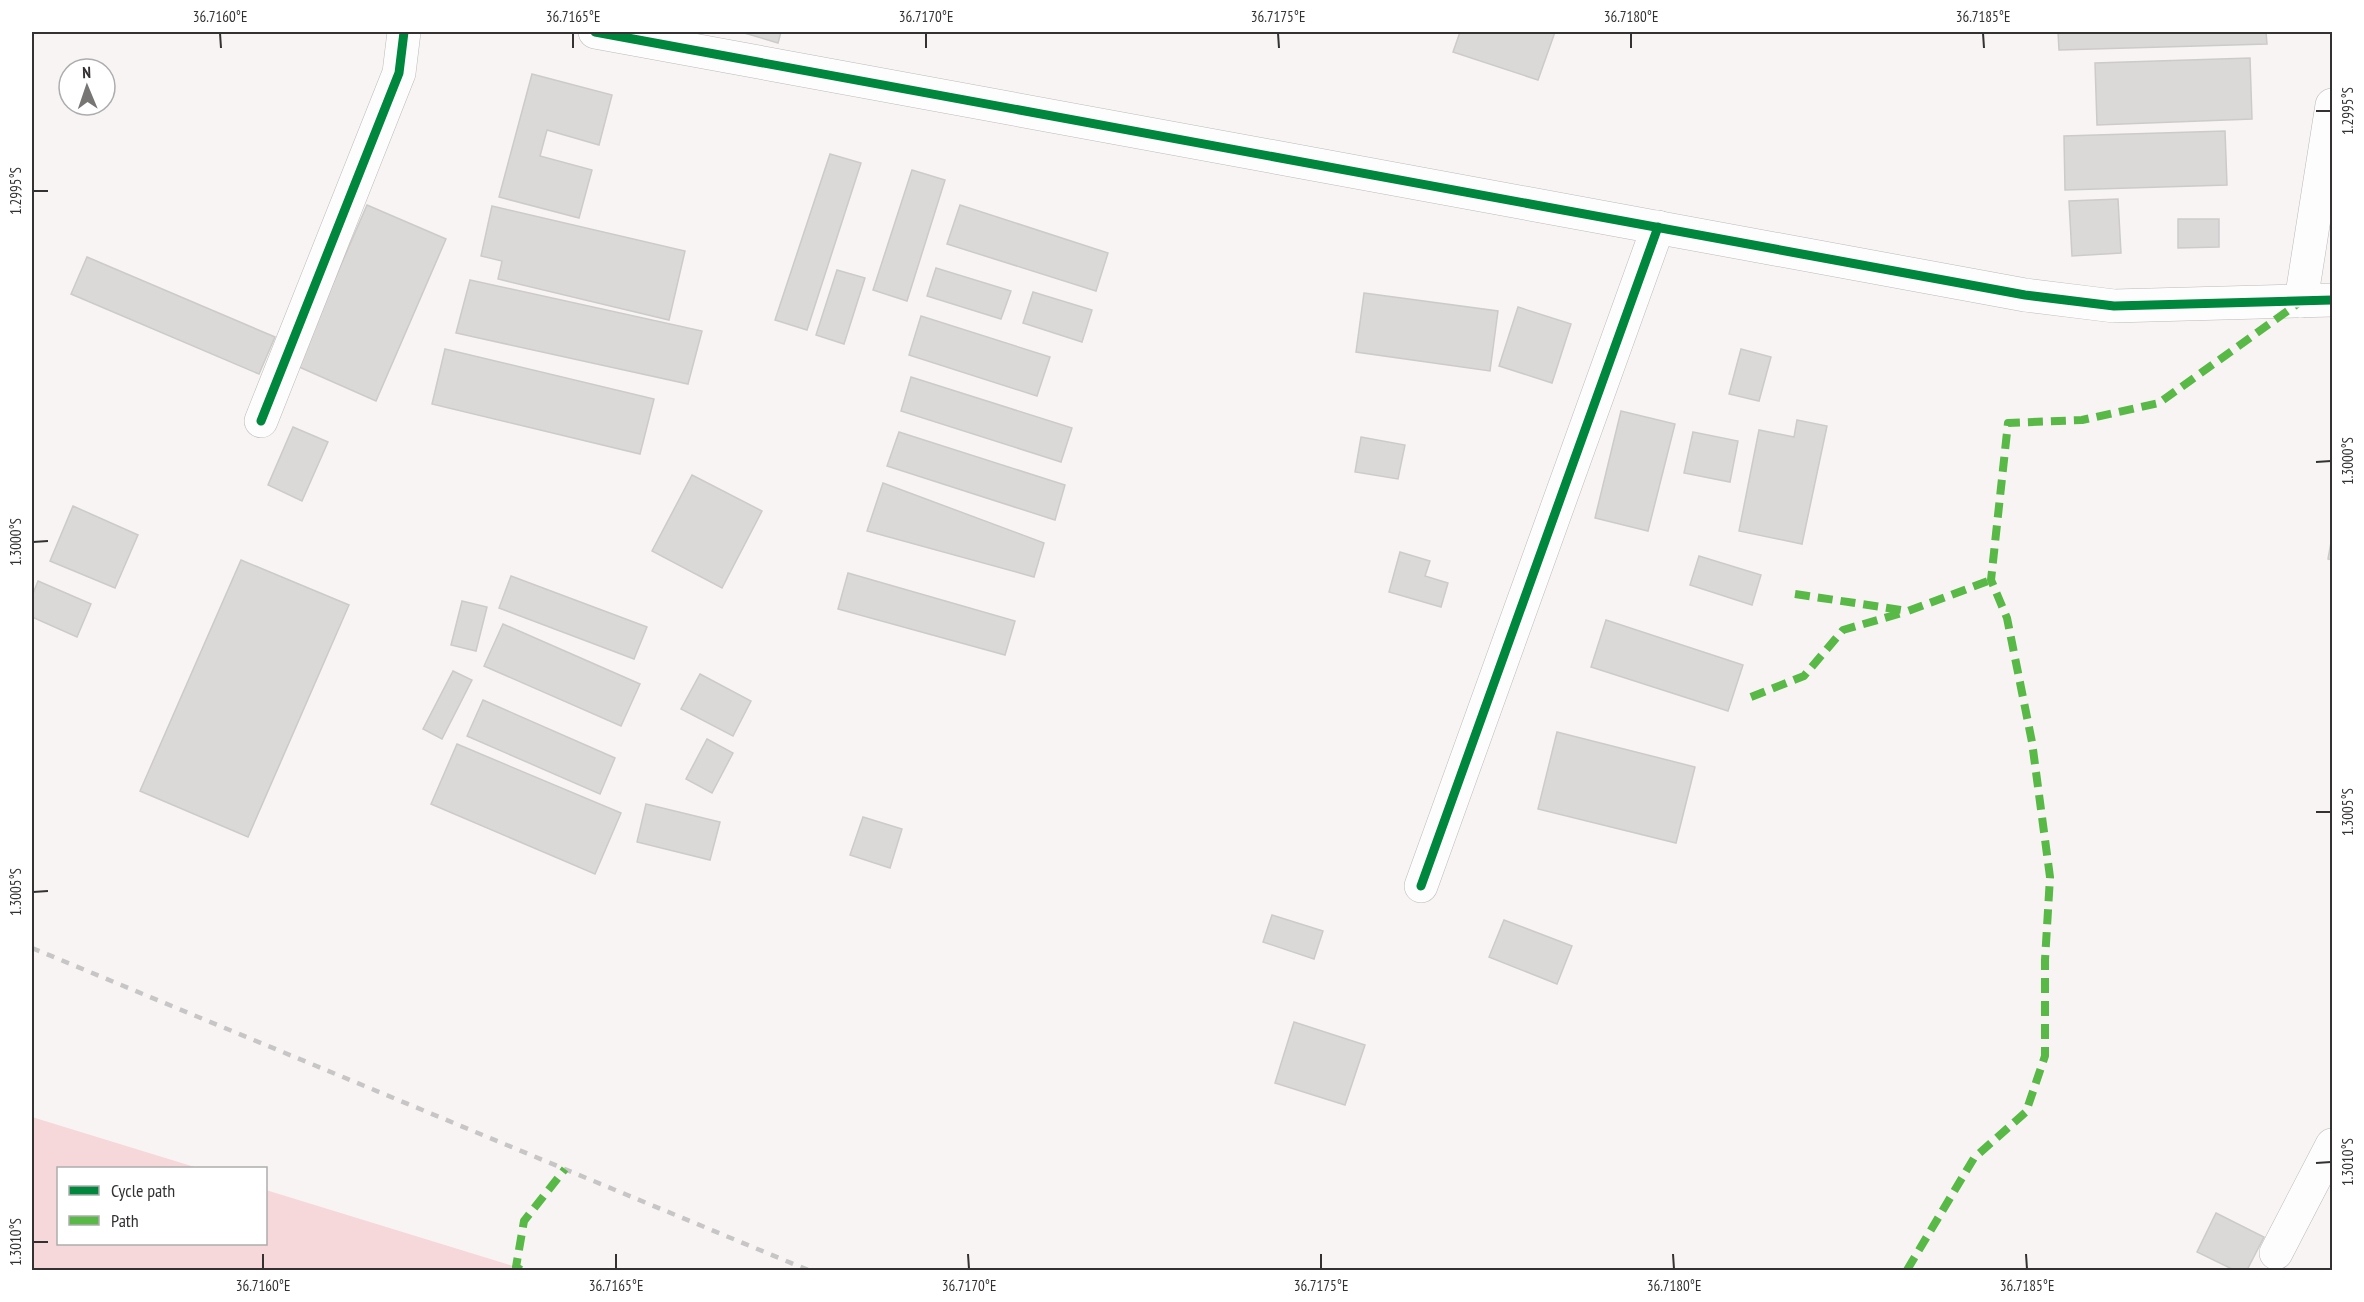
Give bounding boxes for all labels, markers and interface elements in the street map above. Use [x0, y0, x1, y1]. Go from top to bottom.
text: 36.7160°E [193, 7, 247, 26]
text: 36.7165°E [546, 7, 600, 26]
text: 36.7170°E [899, 7, 953, 26]
text: 36.7175°E [1251, 7, 1305, 26]
text: 36.7180°E [1604, 7, 1658, 26]
text: 36.7185°E [1956, 7, 2010, 26]
north arrow [57, 57, 117, 117]
text: N [82, 62, 91, 82]
text: 1.2995°S [2338, 87, 2357, 135]
text: 1.2995°S [6, 167, 25, 215]
text: 1.3000°S [2338, 437, 2357, 485]
text: 1.3000°S [6, 518, 25, 566]
text: 1.3005°S [2338, 788, 2357, 836]
text: 1.3005°S [6, 868, 25, 916]
text: 1.3010°S [2338, 1138, 2357, 1186]
legend [57, 1167, 267, 1245]
text: Cycle path [111, 1179, 175, 1202]
text: Path [111, 1209, 139, 1232]
text: 1.3010°S [6, 1218, 25, 1266]
text: 36.7160°E [236, 1276, 290, 1295]
text: 36.7165°E [589, 1276, 643, 1295]
text: 36.7170°E [942, 1276, 996, 1295]
text: 36.7175°E [1294, 1276, 1348, 1295]
text: 36.7180°E [1647, 1276, 1701, 1295]
text: 36.7185°E [2000, 1276, 2054, 1295]

